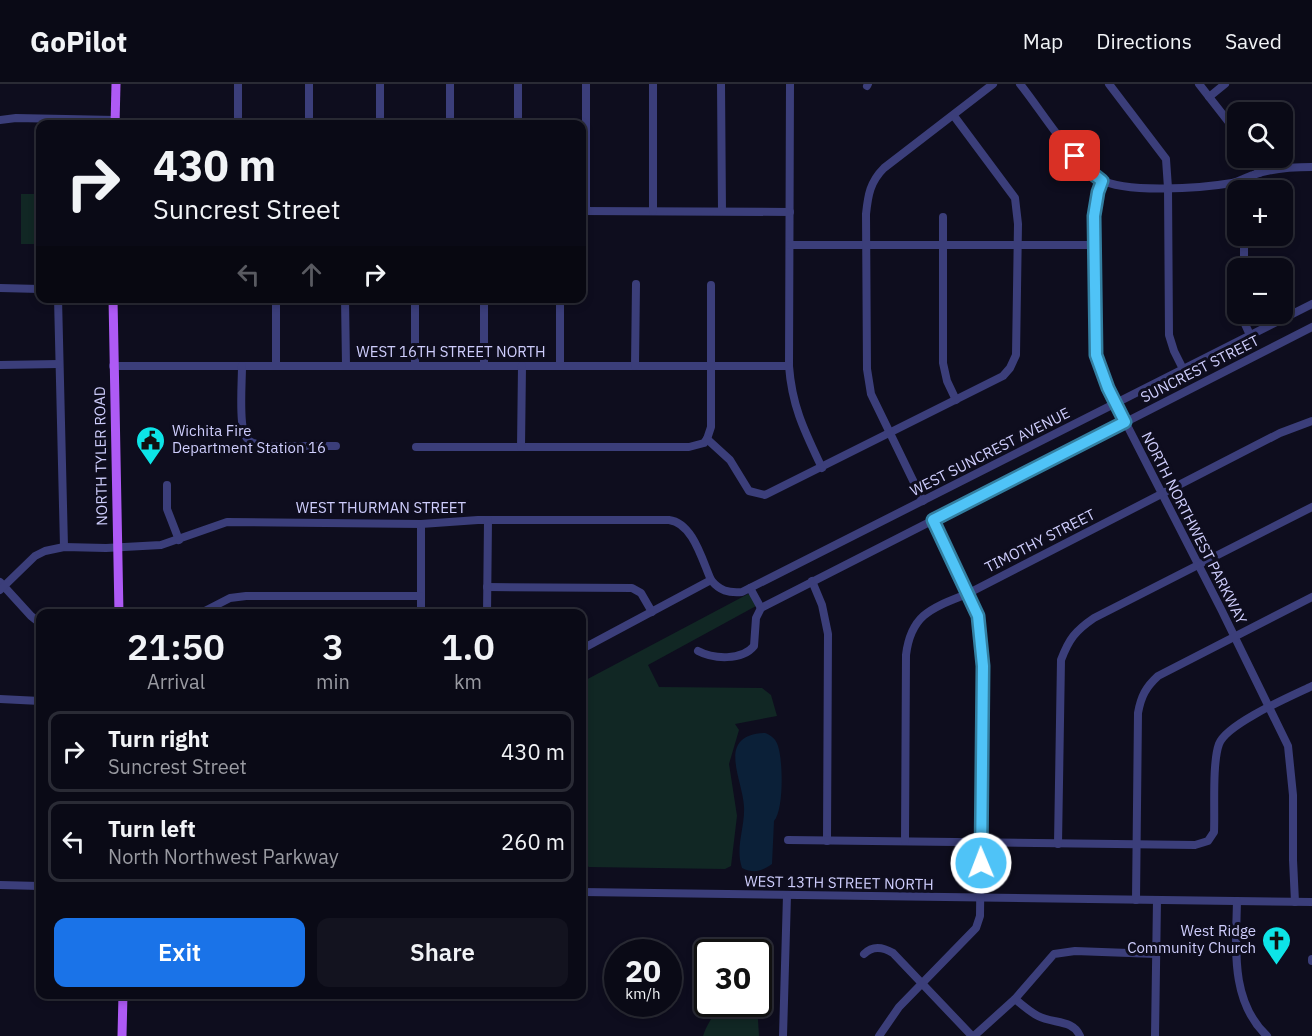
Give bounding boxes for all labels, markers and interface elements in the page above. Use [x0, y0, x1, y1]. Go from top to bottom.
text: GoPilot [30, 23, 127, 60]
text: Map [1023, 27, 1063, 55]
text: Directions [1096, 27, 1192, 55]
text: Saved [1225, 27, 1282, 55]
map controls [1227, 102, 1293, 324]
button: search [1227, 102, 1293, 168]
pin [1049, 130, 1100, 181]
text: 430 m [153, 138, 276, 193]
icon: arrive [1058, 139, 1091, 172]
icon: right [54, 144, 132, 222]
button: + [1227, 180, 1293, 246]
text: Suncrest Street [153, 191, 340, 226]
icon: left [232, 258, 265, 291]
icon: ahead [295, 258, 328, 291]
icon: right [358, 258, 391, 291]
button: − [1227, 258, 1293, 324]
street label: SUNCREST STREET [1137, 330, 1263, 407]
street label: WEST 16TH STREET NORTH [356, 342, 546, 361]
street label: NORTH TYLER ROAD [90, 386, 111, 526]
street label: WEST SUNCREST AVENUE [907, 403, 1073, 500]
place label: Wichita Fire Department Station 16 [172, 421, 326, 457]
public building icon: Wichita Fire Department Station 16 [135, 424, 167, 466]
street label: NORTH NORTHWEST PARKWAY [1137, 428, 1251, 627]
street label: WEST THURMAN STREET [296, 498, 467, 517]
street label: TIMOTHY STREET [981, 504, 1099, 577]
text: 21:50 [127, 623, 225, 670]
text: 3 [322, 623, 344, 670]
text: 1.0 [441, 623, 495, 670]
text: Arrival [147, 668, 205, 695]
text: min [316, 668, 350, 695]
text: km [454, 668, 482, 695]
text: Turn right [108, 724, 209, 753]
icon: right [57, 735, 90, 768]
text: 430 m [501, 737, 565, 766]
text: Suncrest Street [108, 753, 247, 780]
text: Turn left [108, 814, 196, 843]
icon: left [57, 825, 90, 858]
text: 260 m [501, 827, 565, 856]
position arrow [949, 831, 1013, 895]
text: North Northwest Parkway [108, 843, 339, 870]
street label: WEST 13TH STREET NORTH [744, 871, 934, 894]
button: Exit [54, 918, 305, 987]
button: Share [317, 918, 568, 987]
place label: West Ridge Community Church [1127, 921, 1256, 957]
church icon: West Ridge Community Church [1261, 924, 1293, 966]
speed limit sign: 30 [694, 939, 772, 1017]
text: 20 [625, 951, 661, 990]
text: km/h [625, 984, 661, 1003]

